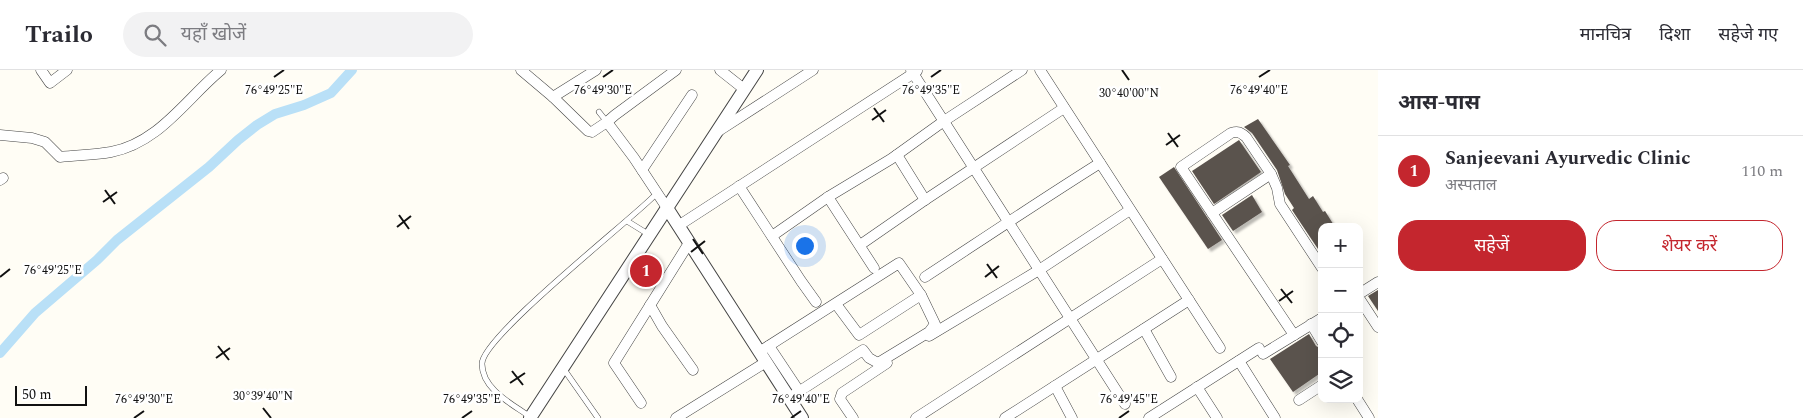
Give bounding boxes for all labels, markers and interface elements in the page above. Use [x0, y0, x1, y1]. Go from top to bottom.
search box [123, 12, 473, 57]
text: Trailo [25, 17, 93, 53]
text: यहाँ खोजें [181, 20, 246, 49]
icon: search [141, 21, 169, 49]
text: मानचित्र [1580, 21, 1631, 48]
text: दिशा [1659, 21, 1690, 48]
text: सहेजे गए [1718, 21, 1778, 48]
text: 76°49'25"E [245, 81, 303, 100]
text: 76°49'30"E [574, 81, 632, 100]
text: 76°49'35"E [902, 81, 960, 100]
text: 76°49'40"E [1230, 81, 1288, 100]
text: 30°40'00"N [1099, 84, 1159, 103]
text: आस-पास [1398, 87, 1480, 119]
text: Sanjeevani Ayurvedic Clinic [1445, 144, 1690, 173]
text: 1 [1410, 159, 1418, 183]
text: 110 m [1741, 159, 1783, 183]
text: अस्पताल [1445, 173, 1497, 197]
button: सहेजें [1398, 220, 1586, 271]
button: शेयर करें [1596, 220, 1783, 271]
map controls [1318, 223, 1363, 403]
button: + [1318, 223, 1363, 268]
your location [792, 233, 818, 259]
pin: 1 [630, 252, 662, 290]
text: 76°49'25"E [24, 261, 82, 280]
button: − [1318, 268, 1363, 313]
button: locate [1318, 313, 1363, 358]
button: layers [1318, 358, 1363, 403]
scale bar [15, 383, 88, 406]
text: 50 m [22, 384, 52, 405]
text: 30°39'40"N [233, 387, 293, 406]
text: 76°49'30"E [115, 390, 173, 409]
text: 76°49'35"E [443, 390, 501, 409]
text: 76°49'40"E [772, 390, 830, 409]
text: 76°49'45"E [1100, 390, 1158, 409]

